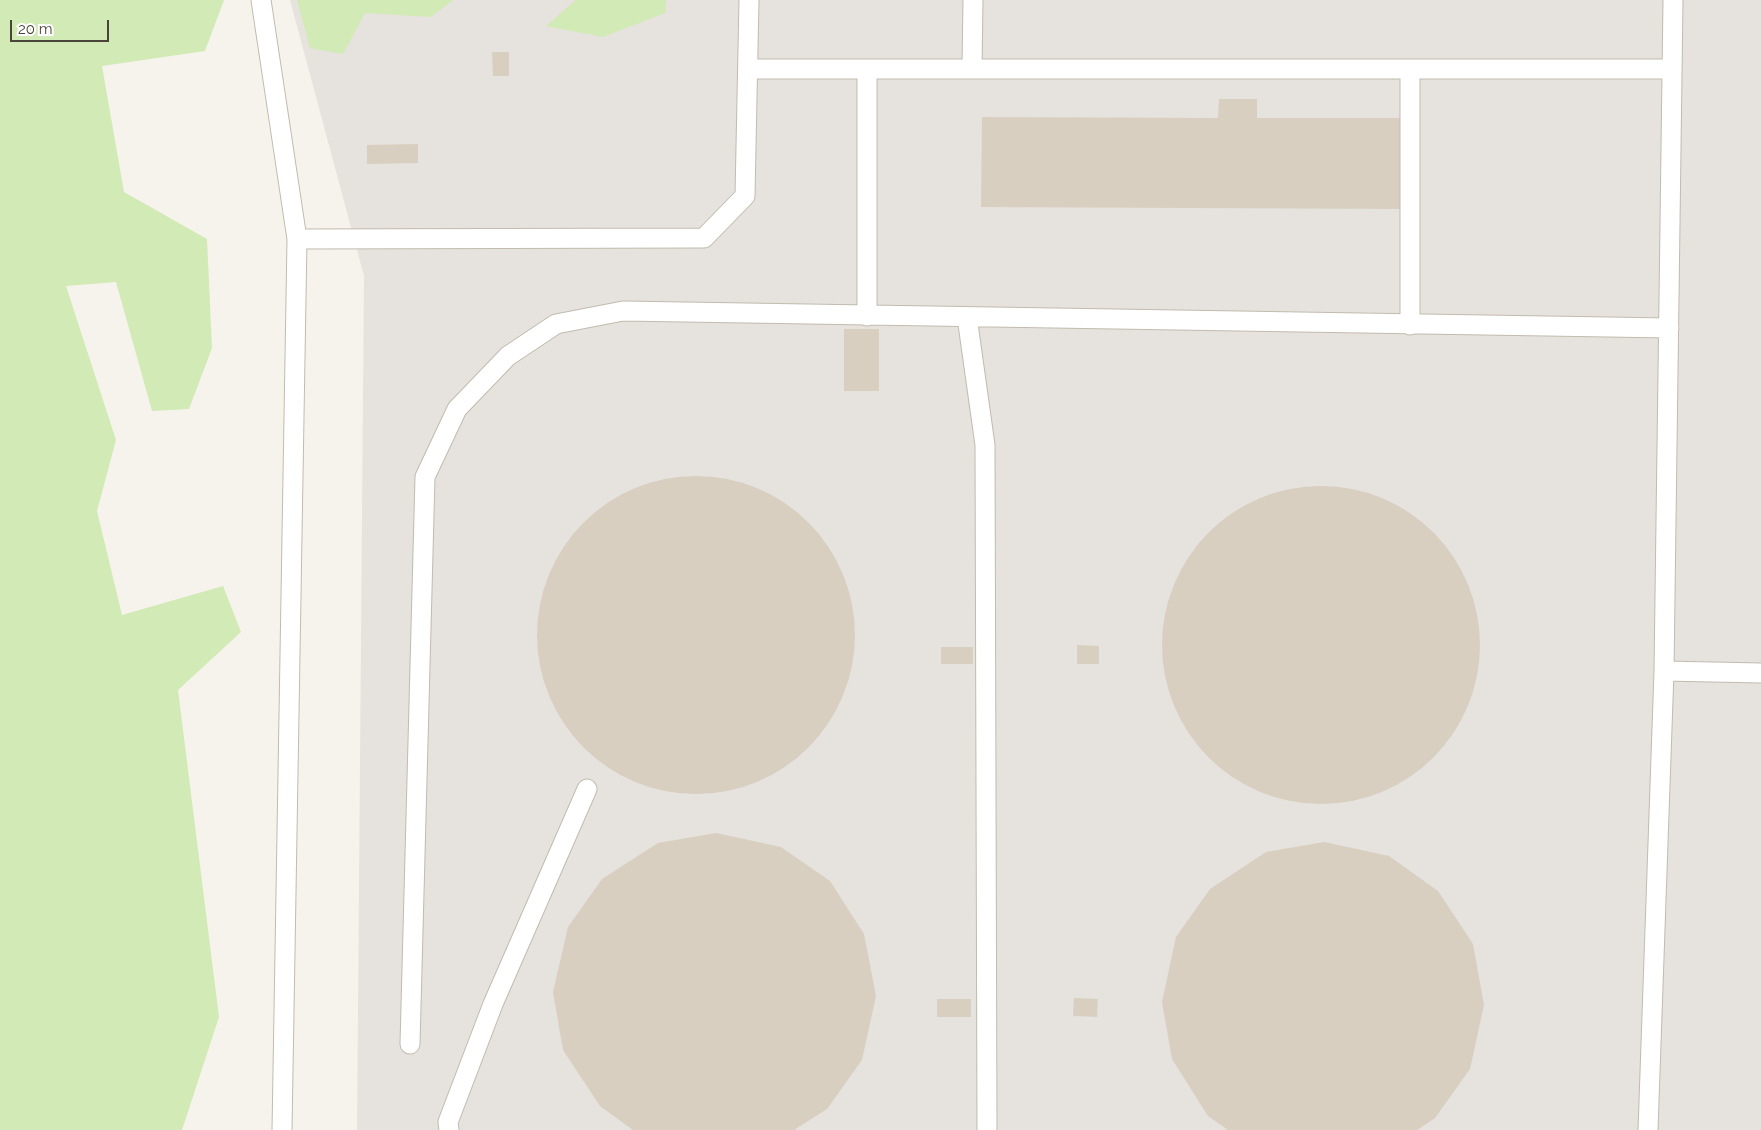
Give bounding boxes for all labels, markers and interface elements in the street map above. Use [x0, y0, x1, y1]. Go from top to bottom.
scale bar [12, 10, 111, 42]
text: 20 m [18, 20, 53, 38]

